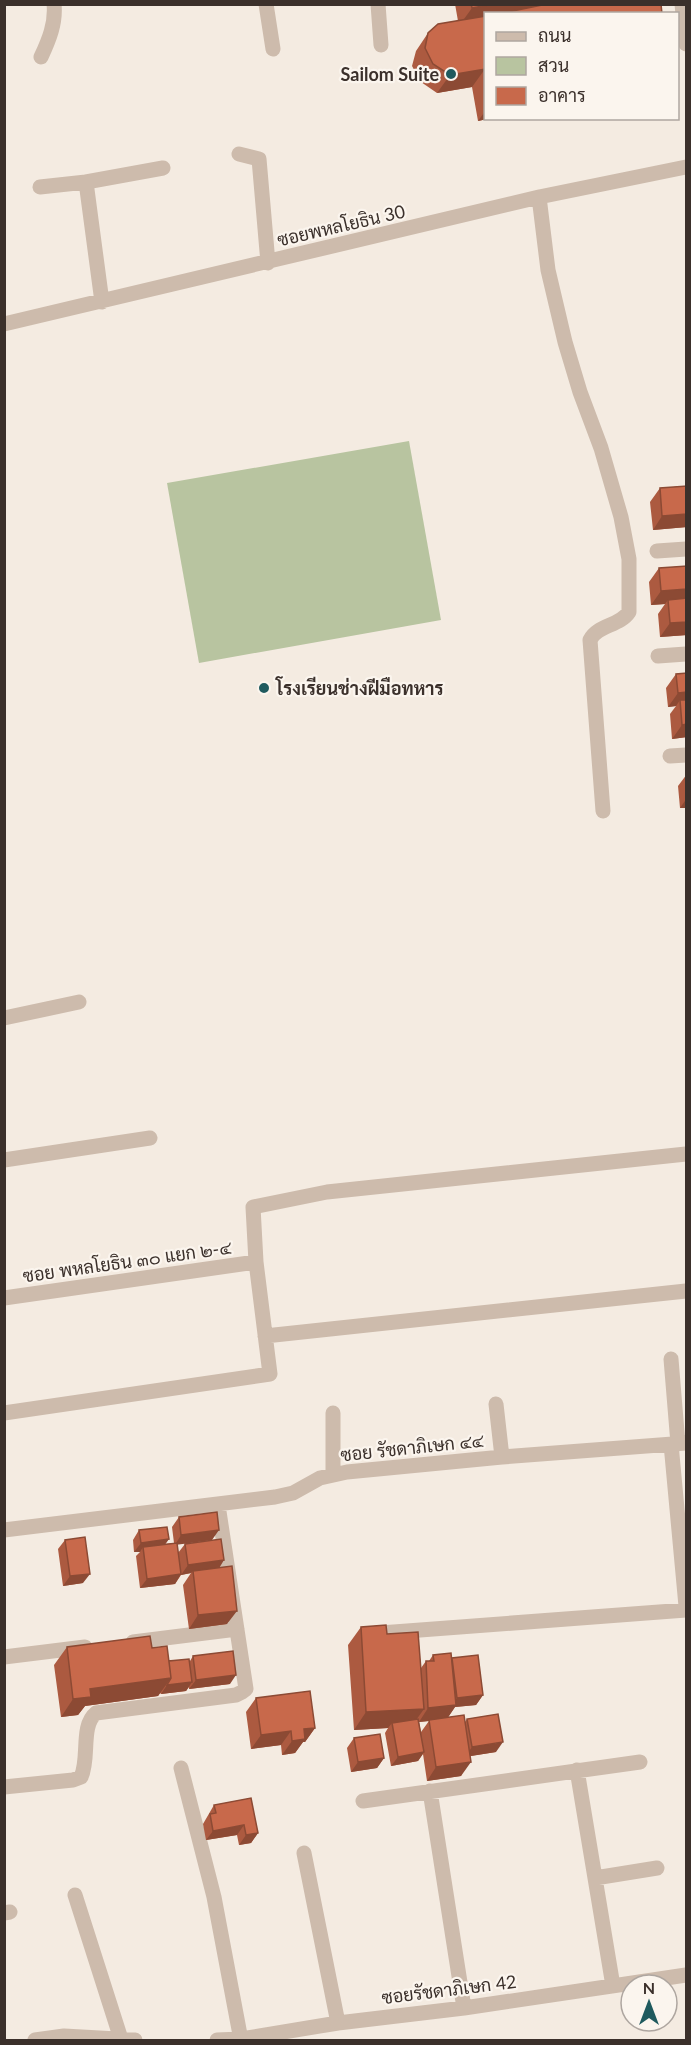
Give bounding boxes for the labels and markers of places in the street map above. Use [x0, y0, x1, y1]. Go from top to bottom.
place label: Sailom Suite [341, 63, 439, 85]
marker: Sailom Suite [444, 67, 458, 81]
place label: โรงเรียนช่างฝีมือทหาร [275, 676, 443, 699]
marker: โรงเรียนช่างฝีมือทหาร [257, 681, 271, 695]

